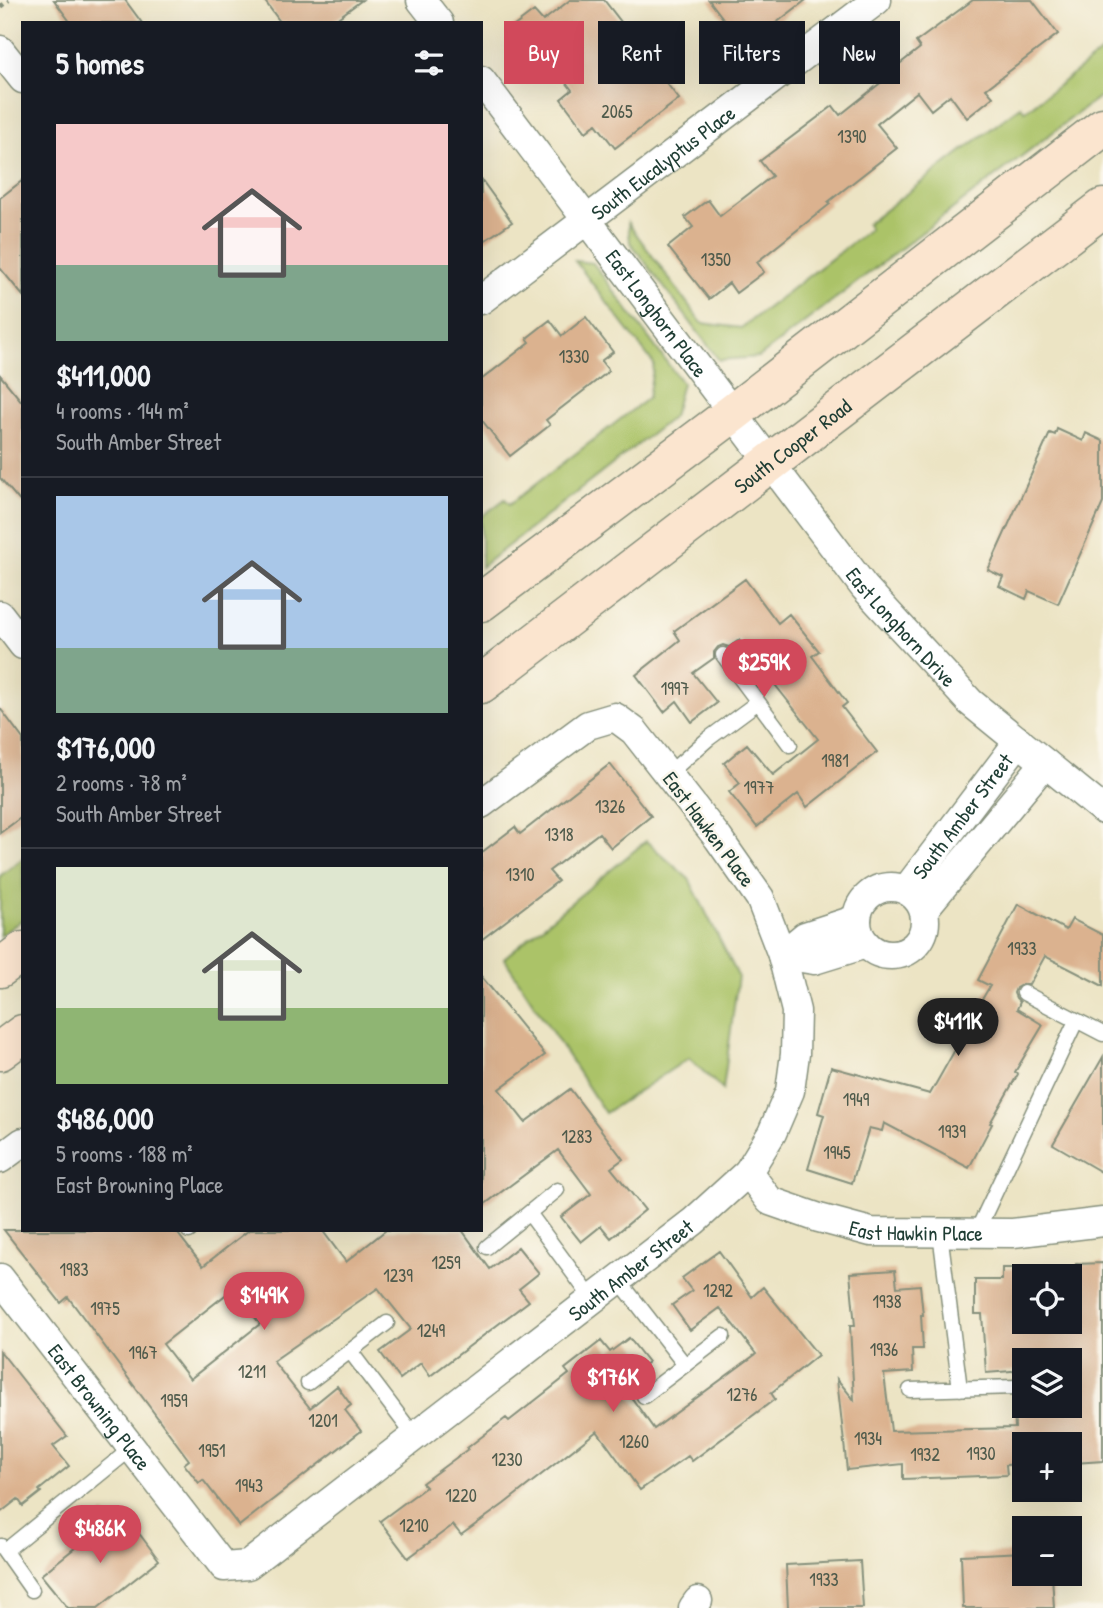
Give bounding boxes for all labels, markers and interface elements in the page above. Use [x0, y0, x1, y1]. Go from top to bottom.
chip: Buy [504, 21, 584, 84]
chip: Rent [598, 21, 685, 84]
chip: Filters [699, 21, 805, 84]
chip: New [819, 21, 900, 84]
text: 5 homes [56, 43, 144, 83]
icon: filters [410, 44, 448, 82]
street label: South Eucalyptus Place [585, 98, 741, 226]
house number: 2065 [601, 99, 633, 124]
house number: 1390 [837, 124, 867, 149]
icon: home [189, 170, 315, 296]
street label: East Longhorn Place [599, 243, 715, 383]
house number: 1350 [701, 247, 731, 272]
house number: 1330 [559, 344, 589, 369]
text: $411,000 [56, 355, 151, 395]
street label: South Cooper Road [728, 392, 857, 500]
text: 4 rooms · 144 m² [56, 395, 189, 426]
text: South Amber Street [56, 426, 221, 457]
icon: home [189, 542, 315, 668]
street label: East Longhorn Drive [839, 561, 963, 693]
pin: $259K [715, 640, 813, 699]
text: $259K [738, 646, 790, 677]
house number: 1997 [661, 676, 689, 701]
text: $176,000 [56, 727, 155, 767]
street label: South Amber Street [905, 746, 1020, 885]
house number: 1981 [821, 748, 849, 773]
street label: East Hawken Place [656, 765, 762, 893]
text: 2 rooms · 78 m² [56, 767, 187, 798]
house number: 1977 [744, 775, 775, 800]
house number: 1326 [595, 794, 625, 819]
text: South Amber Street [56, 798, 221, 829]
house number: 1318 [545, 822, 574, 847]
house number: 1310 [505, 862, 535, 887]
icon: home [189, 913, 315, 1039]
house number: 1933 [1007, 936, 1037, 961]
pin: $411K [909, 998, 1007, 1058]
text: $411K [933, 1005, 983, 1036]
house number: 1949 [843, 1087, 870, 1112]
text: $486,000 [56, 1098, 154, 1138]
house number: 1939 [938, 1119, 966, 1144]
house number: 1283 [562, 1124, 592, 1149]
text: 5 rooms · 188 m² [56, 1138, 193, 1169]
house number: 1945 [823, 1140, 851, 1165]
text: East Browning Place [56, 1169, 223, 1200]
street label: South Amber Street [562, 1212, 700, 1327]
street label: East Hawkin Place [846, 1212, 983, 1247]
house number: 1259 [431, 1250, 461, 1275]
house number: 1983 [60, 1257, 89, 1282]
house number: 1239 [383, 1263, 413, 1288]
map controls [1012, 1264, 1082, 1586]
button: locate [1012, 1264, 1082, 1334]
pin: $149K [215, 1272, 313, 1332]
house number: 1292 [703, 1278, 734, 1303]
text: $149K [239, 1279, 289, 1310]
house number: 1938 [873, 1289, 902, 1314]
house number: 1975 [90, 1296, 120, 1321]
house number: 1249 [417, 1318, 446, 1343]
street label: East Browning Place [42, 1337, 158, 1476]
house number: 1936 [870, 1337, 898, 1362]
house number: 1967 [128, 1340, 158, 1365]
button: layers [1012, 1348, 1082, 1418]
pin: $176K [564, 1354, 662, 1414]
house number: 1211 [238, 1359, 266, 1384]
text: $176K [587, 1361, 639, 1392]
house number: 1276 [726, 1382, 758, 1407]
house number: 1959 [160, 1388, 188, 1413]
house number: 1201 [308, 1408, 338, 1433]
house number: 1934 [854, 1426, 882, 1451]
house number: 1260 [619, 1429, 649, 1454]
button: + [1012, 1432, 1082, 1502]
house number: 1951 [198, 1438, 226, 1463]
house number: 1930 [966, 1441, 996, 1466]
house number: 1932 [910, 1442, 940, 1467]
house number: 1230 [491, 1447, 523, 1472]
house number: 1943 [235, 1473, 263, 1498]
house number: 1220 [445, 1483, 477, 1508]
pin: $486K [51, 1506, 149, 1565]
text: $486K [74, 1512, 126, 1543]
house number: 1210 [399, 1513, 429, 1538]
button: − [1012, 1516, 1082, 1586]
house number: 1933 [809, 1567, 839, 1592]

